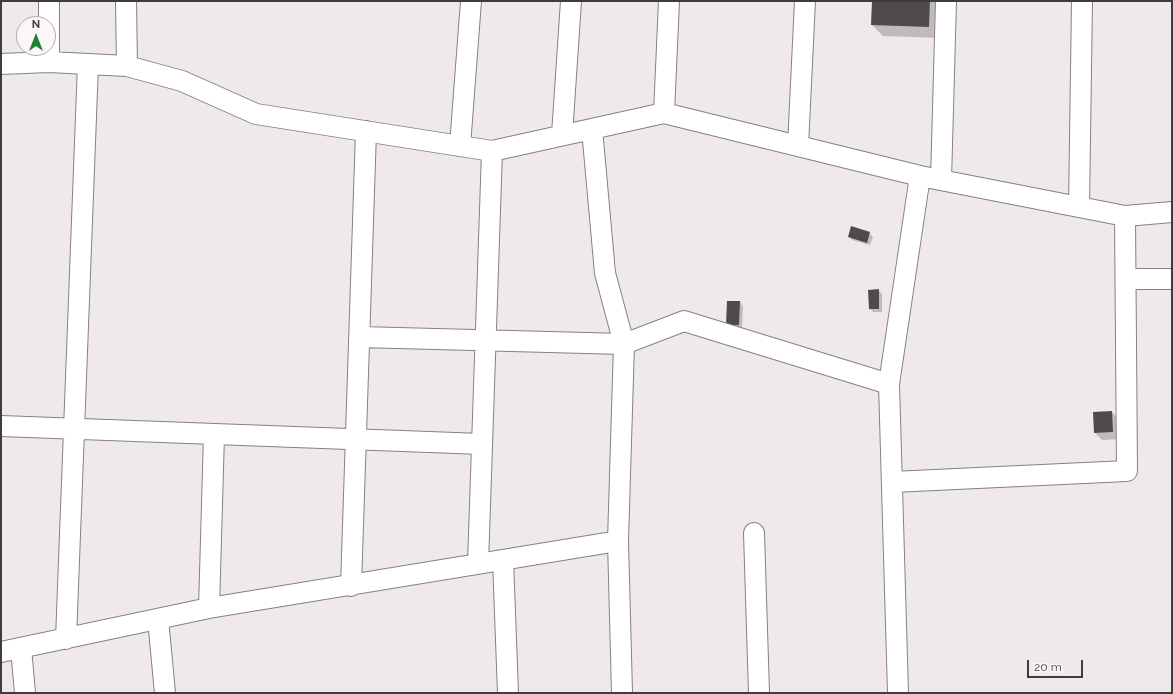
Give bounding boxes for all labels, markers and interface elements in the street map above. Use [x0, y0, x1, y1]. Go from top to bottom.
north arrow [16, 16, 56, 56]
text: N [32, 18, 40, 31]
scale bar [1029, 652, 1085, 678]
text: 20 m [1034, 660, 1062, 674]

